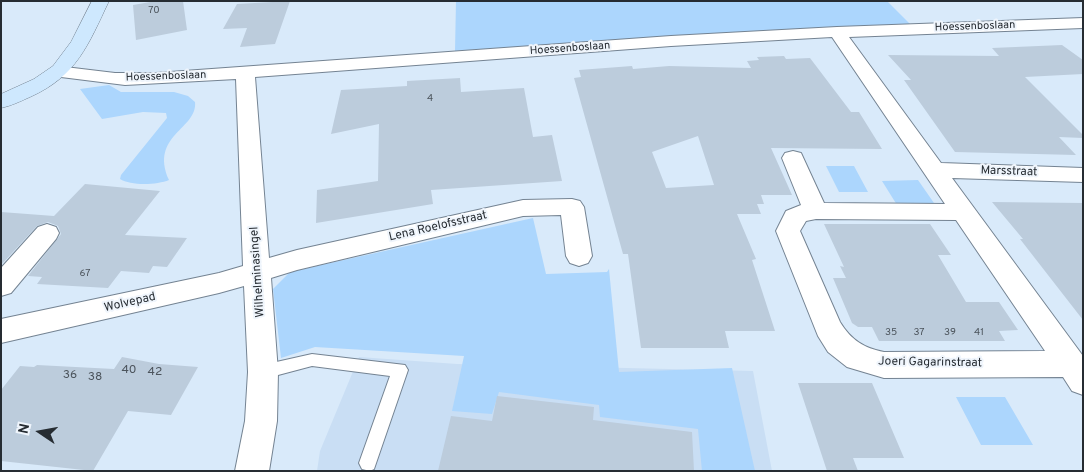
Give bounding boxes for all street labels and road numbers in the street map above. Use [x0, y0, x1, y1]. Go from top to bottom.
street label: Hoessenboslaan [934, 19, 1016, 35]
street label: Hoessenboslaan [529, 40, 611, 58]
street label: Hoessenboslaan [125, 69, 207, 85]
street label: Marsstraat [980, 164, 1038, 180]
street label: Lena Roelofsstraat [387, 209, 489, 245]
street label: Wilhelminasingel [248, 226, 268, 318]
street label: Wolvepad [103, 290, 157, 316]
street label: Joeri Gagarinstraat [878, 355, 982, 371]

